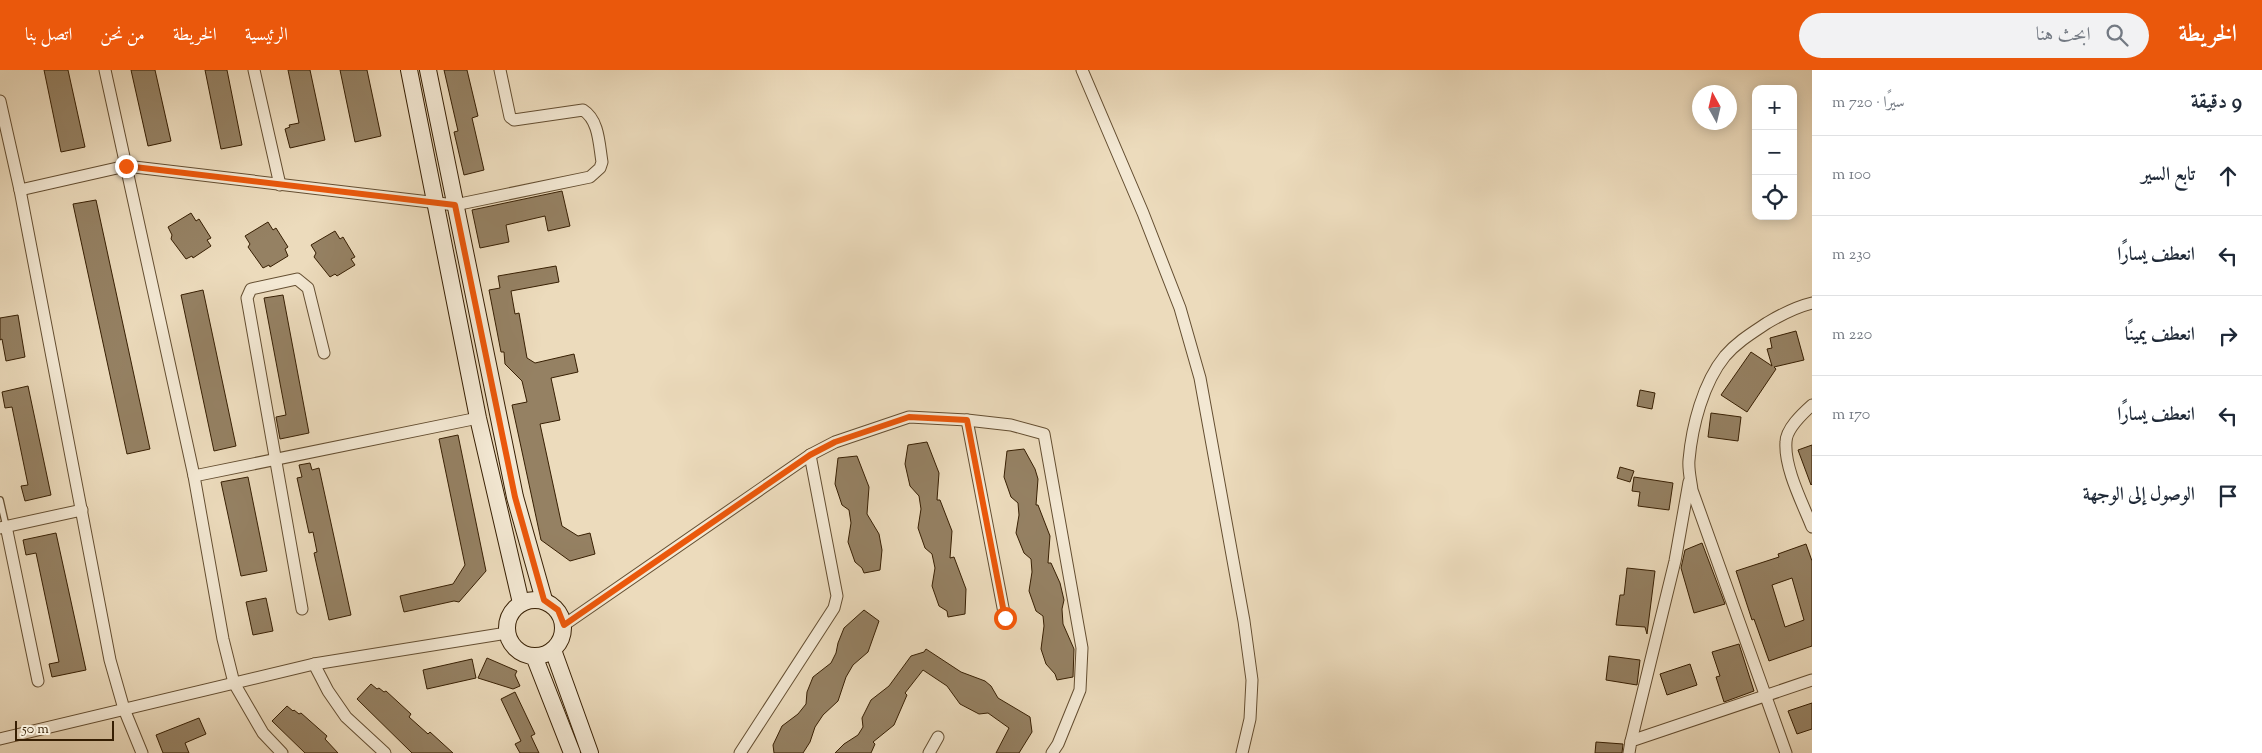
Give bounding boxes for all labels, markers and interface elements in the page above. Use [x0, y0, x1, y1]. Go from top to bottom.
search box [1799, 13, 2149, 58]
text: الخريطة [2179, 18, 2237, 52]
icon: search [2103, 21, 2131, 49]
text: ابحث هنا [2036, 22, 2091, 49]
text: اتصل بنا [25, 23, 72, 49]
text: من نحن [100, 23, 145, 49]
text: الخريطة [173, 23, 217, 49]
text: الرئيسية [245, 23, 288, 49]
north arrow [1692, 85, 1737, 130]
map controls [1752, 85, 1797, 220]
button: + [1752, 85, 1797, 130]
text: 9 دقيقة [2191, 88, 2242, 118]
text: سيرًا · 720 m [1832, 92, 1905, 115]
button: − [1752, 130, 1797, 175]
route end [115, 155, 138, 178]
text: تابع السير [2141, 162, 2195, 189]
icon: ahead [2214, 162, 2242, 190]
text: 100 m [1832, 164, 1871, 187]
button: locate [1752, 175, 1797, 220]
text: انعطف يسارًا [2117, 242, 2195, 269]
icon: left [2214, 242, 2242, 270]
text: 230 m [1832, 244, 1871, 267]
text: انعطف يمينًا [2125, 322, 2195, 349]
icon: right [2214, 322, 2242, 350]
text: 220 m [1832, 324, 1872, 347]
text: انعطف يسارًا [2117, 402, 2195, 429]
icon: left [2214, 402, 2242, 430]
text: 170 m [1832, 404, 1870, 427]
text: الوصول إلى الوجهة [2083, 482, 2195, 509]
icon: arrive [2214, 482, 2242, 510]
route start [994, 607, 1017, 630]
scale bar [15, 718, 114, 741]
text: 50 m [22, 720, 49, 740]

